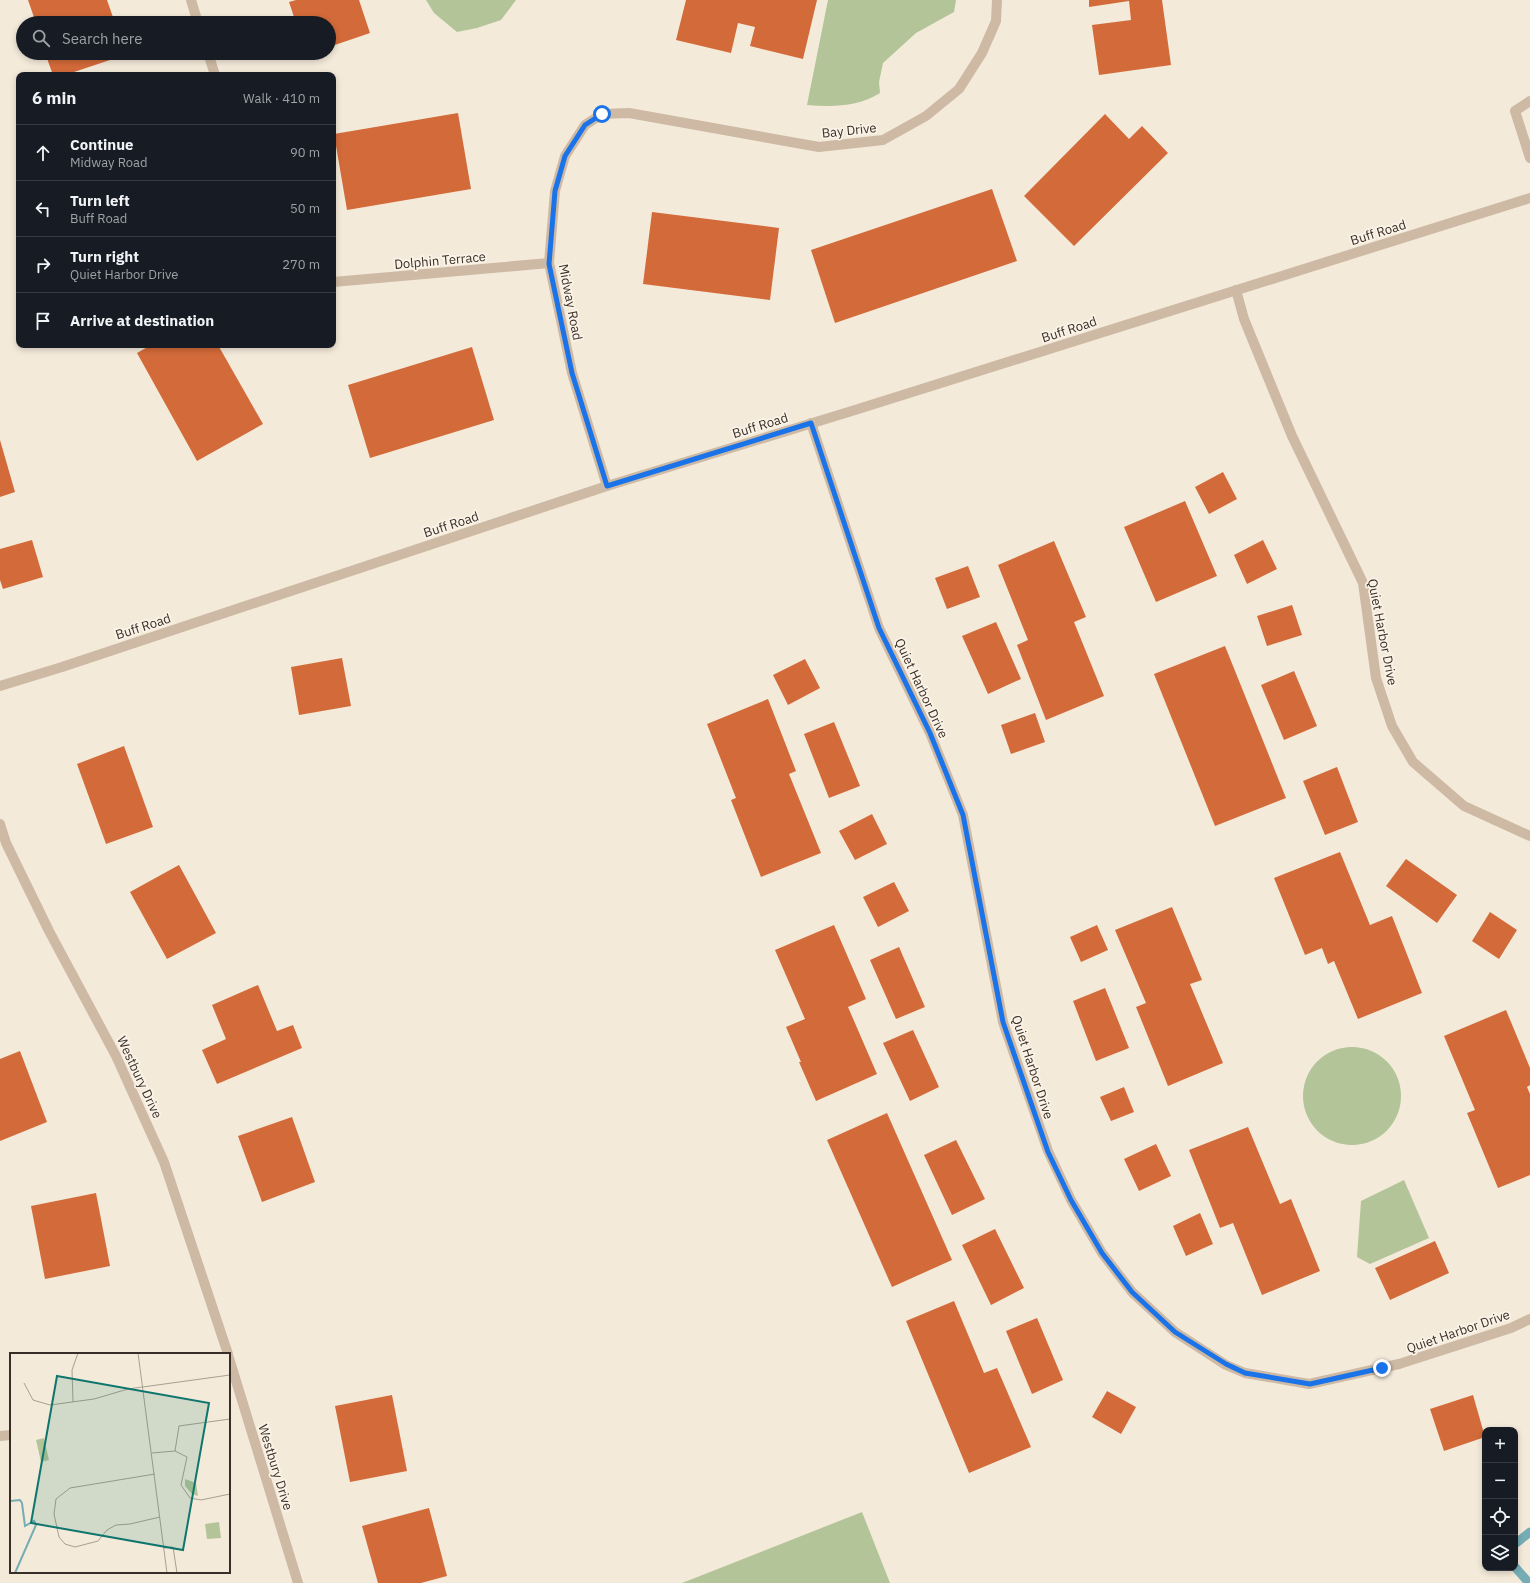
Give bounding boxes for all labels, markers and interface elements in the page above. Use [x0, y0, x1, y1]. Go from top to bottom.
search box [16, 16, 336, 60]
icon: search [30, 27, 52, 49]
text: Search here [62, 29, 142, 48]
text: 6 min [32, 87, 76, 109]
text: Walk · 410 m [243, 90, 320, 107]
route start [593, 105, 611, 123]
street label: Bay Drive [821, 119, 877, 142]
text: Continue [70, 135, 134, 154]
icon: ahead [32, 142, 54, 164]
text: 90 m [290, 144, 320, 161]
text: Midway Road [70, 154, 148, 171]
text: Turn left [70, 191, 130, 210]
icon: left [32, 198, 54, 220]
text: 50 m [290, 200, 320, 217]
text: Buff Road [70, 210, 127, 227]
street label: Buff Road [1348, 216, 1408, 249]
text: Turn right [70, 247, 139, 266]
street label: Dolphin Terrace [394, 248, 487, 273]
icon: right [32, 254, 54, 276]
text: 270 m [282, 256, 320, 273]
street label: Midway Road [555, 262, 586, 342]
text: Quiet Harbor Drive [70, 266, 178, 283]
icon: arrive [32, 310, 54, 332]
text: Arrive at destination [70, 311, 214, 330]
street label: Buff Road [1039, 313, 1099, 346]
street label: Buff Road [730, 409, 790, 442]
street label: Buff Road [421, 508, 481, 541]
street label: Quiet Harbor Drive [1364, 577, 1401, 687]
street label: Buff Road [113, 610, 173, 643]
street label: Quiet Harbor Drive [891, 636, 952, 741]
street label: Quiet Harbor Drive [1008, 1013, 1057, 1121]
street label: Westbury Drive [113, 1033, 166, 1121]
street label: Quiet Harbor Drive [1404, 1306, 1512, 1357]
inset map [10, 1353, 230, 1573]
route end [1373, 1359, 1391, 1377]
street label: Westbury Drive [254, 1422, 297, 1512]
map controls [1482, 1427, 1518, 1571]
button: + [1482, 1427, 1518, 1463]
button: − [1482, 1463, 1518, 1499]
button: locate [1482, 1499, 1518, 1535]
button: layers [1482, 1535, 1518, 1571]

